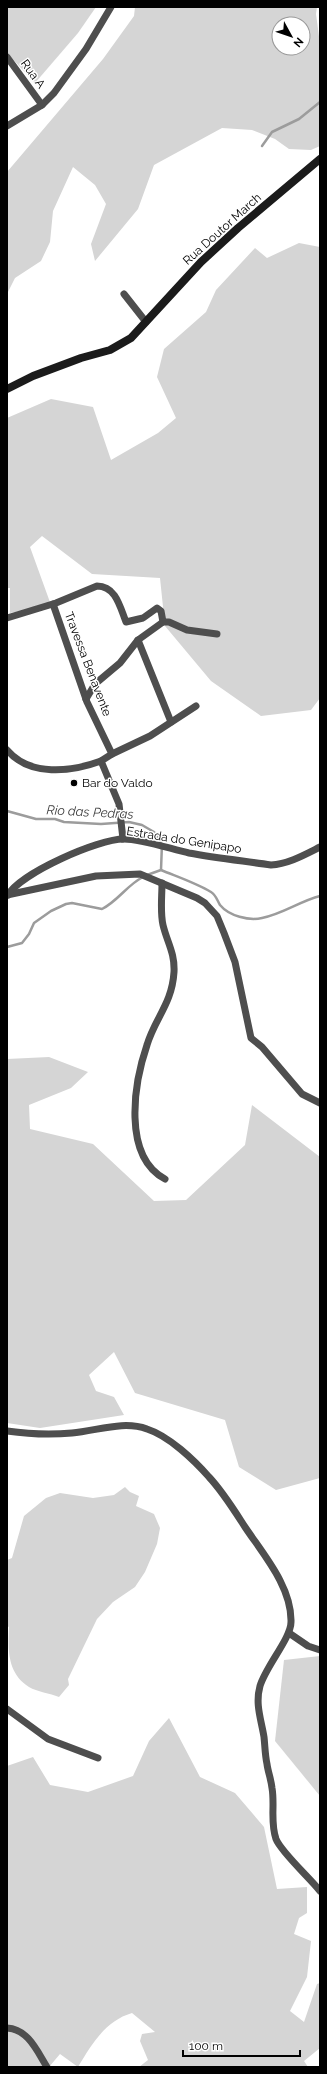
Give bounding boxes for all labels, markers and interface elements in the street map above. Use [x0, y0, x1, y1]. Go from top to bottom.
north arrow [271, 16, 311, 56]
text: N [291, 35, 306, 50]
street label: Rua A [18, 57, 48, 91]
street label: Rua Doutor March [180, 190, 264, 268]
street label: Travessa Benavente [62, 610, 114, 718]
place label: Bar do Valdo [82, 776, 153, 790]
marker: Bar do Valdo [69, 778, 79, 788]
water label: Rio das Pedras [46, 802, 134, 822]
street label: Estrada do Genipapo [125, 824, 243, 856]
scale bar [183, 2032, 300, 2058]
text: 100 m [189, 2039, 223, 2053]

